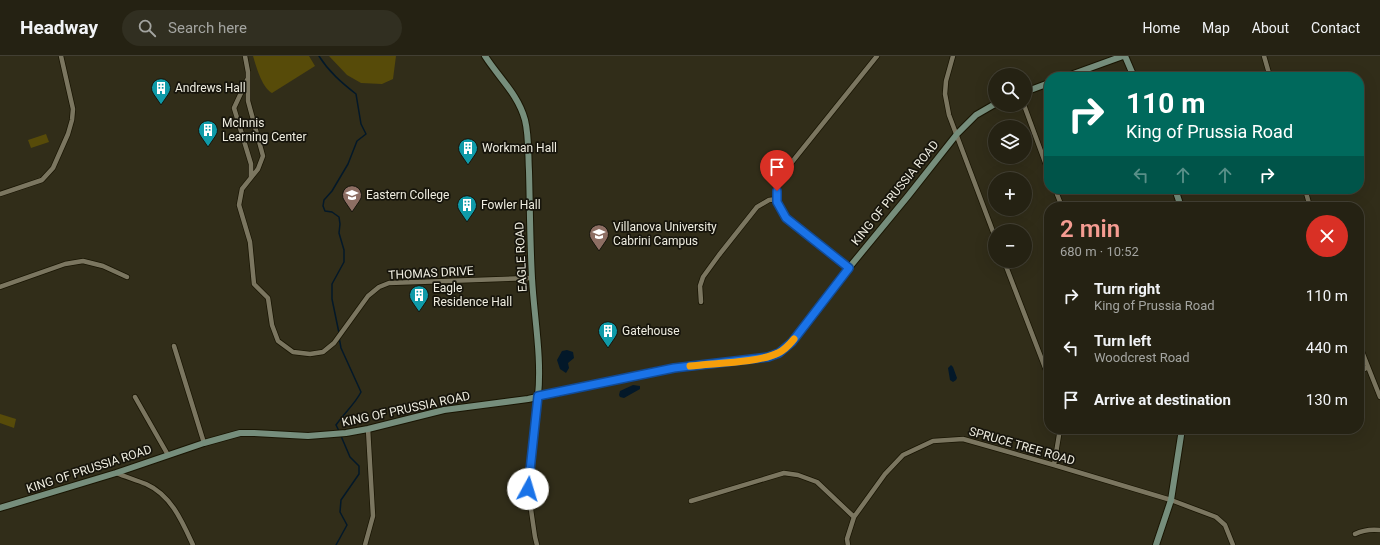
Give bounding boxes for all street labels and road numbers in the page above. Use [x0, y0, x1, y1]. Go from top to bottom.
street label: KING OF PRUSSIA ROAD [848, 138, 942, 248]
street label: EAGLE ROAD [512, 221, 530, 292]
street label: THOMAS DRIVE [388, 264, 474, 282]
street label: KING OF PRUSSIA ROAD [341, 389, 472, 429]
street label: SPRUCE TREE ROAD [967, 424, 1077, 468]
street label: KING OF PRUSSIA ROAD [25, 442, 153, 496]

